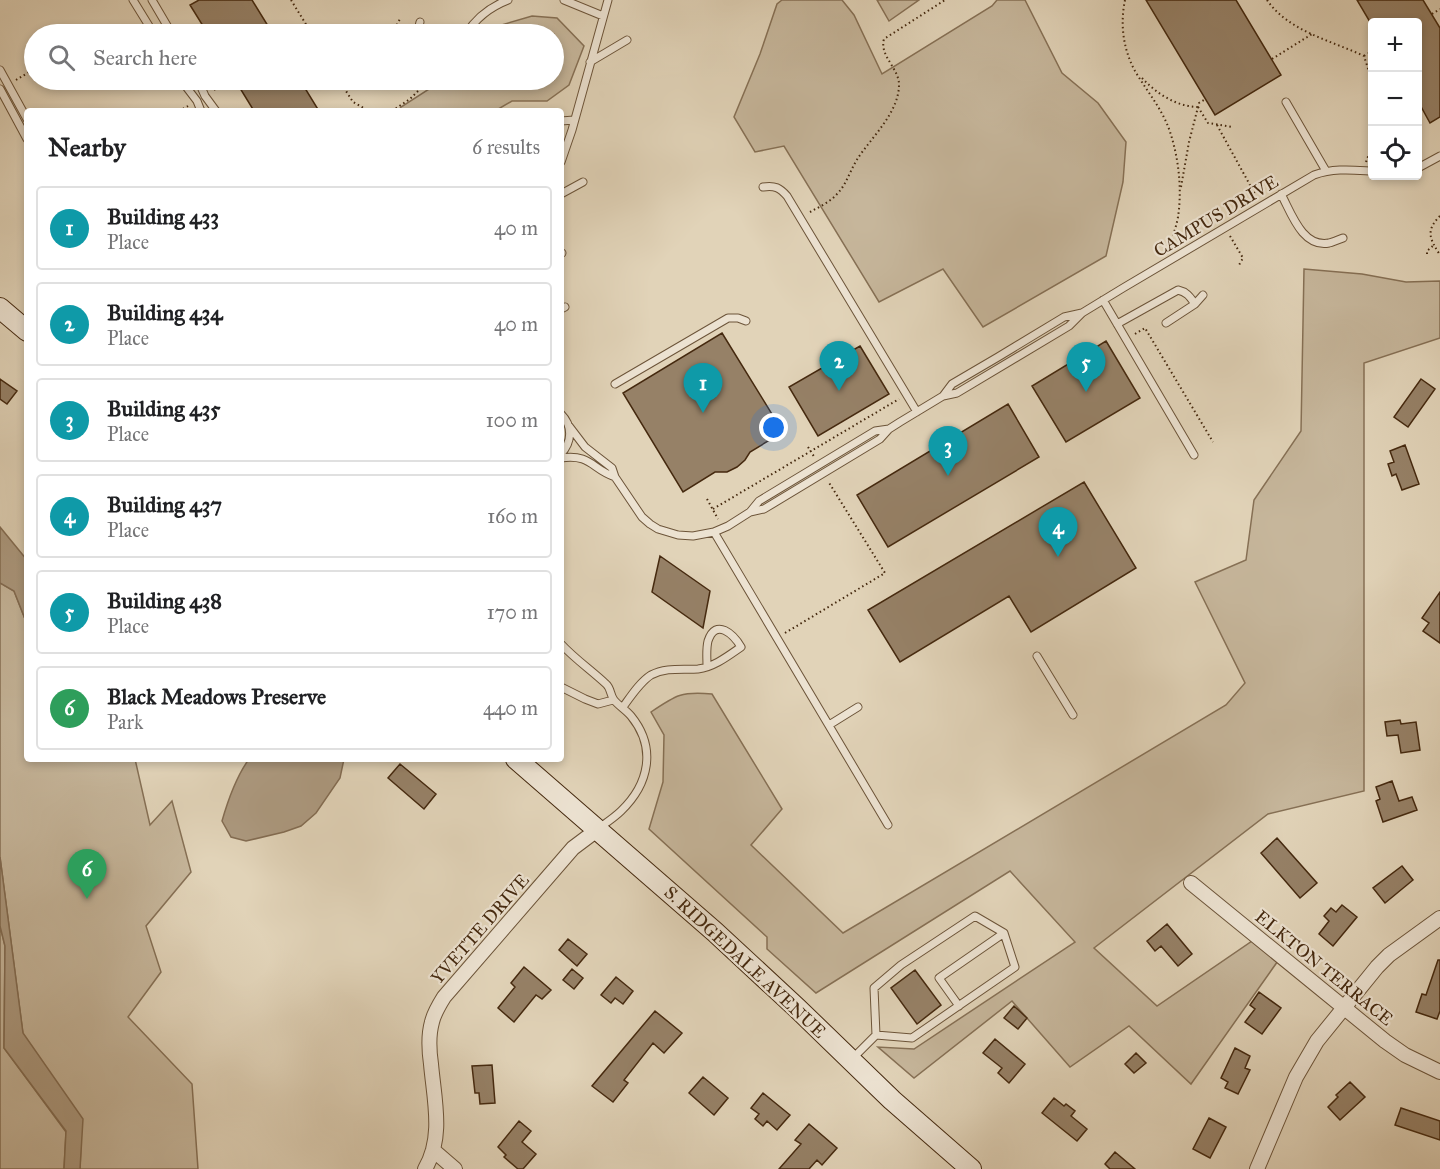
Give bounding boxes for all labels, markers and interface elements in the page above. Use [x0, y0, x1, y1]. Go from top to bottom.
map controls [1368, 18, 1422, 180]
button: + [1368, 18, 1422, 72]
search box [24, 24, 564, 90]
icon: search [45, 41, 78, 74]
text: Search here [93, 44, 197, 71]
button: − [1368, 72, 1422, 126]
button: locate [1368, 126, 1422, 180]
text: Nearby [48, 131, 126, 163]
text: 6 results [472, 135, 540, 159]
street label: CAMPUS DRIVE [1150, 170, 1282, 262]
text: Building 433 [107, 203, 219, 230]
text: 1 [66, 216, 73, 240]
text: 40 m [494, 216, 538, 240]
text: Place [107, 230, 149, 254]
text: Building 434 [107, 299, 223, 326]
text: 2 [65, 312, 74, 336]
text: 40 m [494, 312, 538, 336]
text: Place [107, 326, 149, 350]
pin: 2 [820, 342, 858, 391]
pin: 5 [1066, 342, 1106, 392]
pin: 1 [684, 364, 722, 413]
text: Building 435 [107, 395, 220, 422]
text: 3 [66, 408, 74, 432]
text: 100 m [486, 408, 538, 432]
your location [759, 413, 788, 442]
text: Place [107, 422, 149, 446]
pin: 3 [928, 426, 968, 476]
text: Building 437 [107, 491, 222, 518]
text: 4 [64, 504, 75, 528]
text: 160 m [487, 504, 538, 528]
pin: 4 [1038, 508, 1078, 557]
text: Place [107, 518, 149, 542]
text: Building 438 [107, 587, 222, 614]
text: 5 [65, 600, 74, 624]
text: 170 m [487, 600, 538, 624]
text: Place [107, 614, 149, 638]
text: Black Meadows Preserve [107, 683, 326, 710]
text: 6 [64, 696, 75, 720]
text: 440 m [483, 696, 538, 720]
text: Park [107, 710, 143, 734]
pin: 6 [68, 850, 106, 899]
street label: YVETTE DRIVE [426, 869, 534, 989]
street label: S. RIDGEDALE AVENUE [660, 881, 831, 1043]
street label: ELKTON TERRACE [1251, 906, 1397, 1030]

